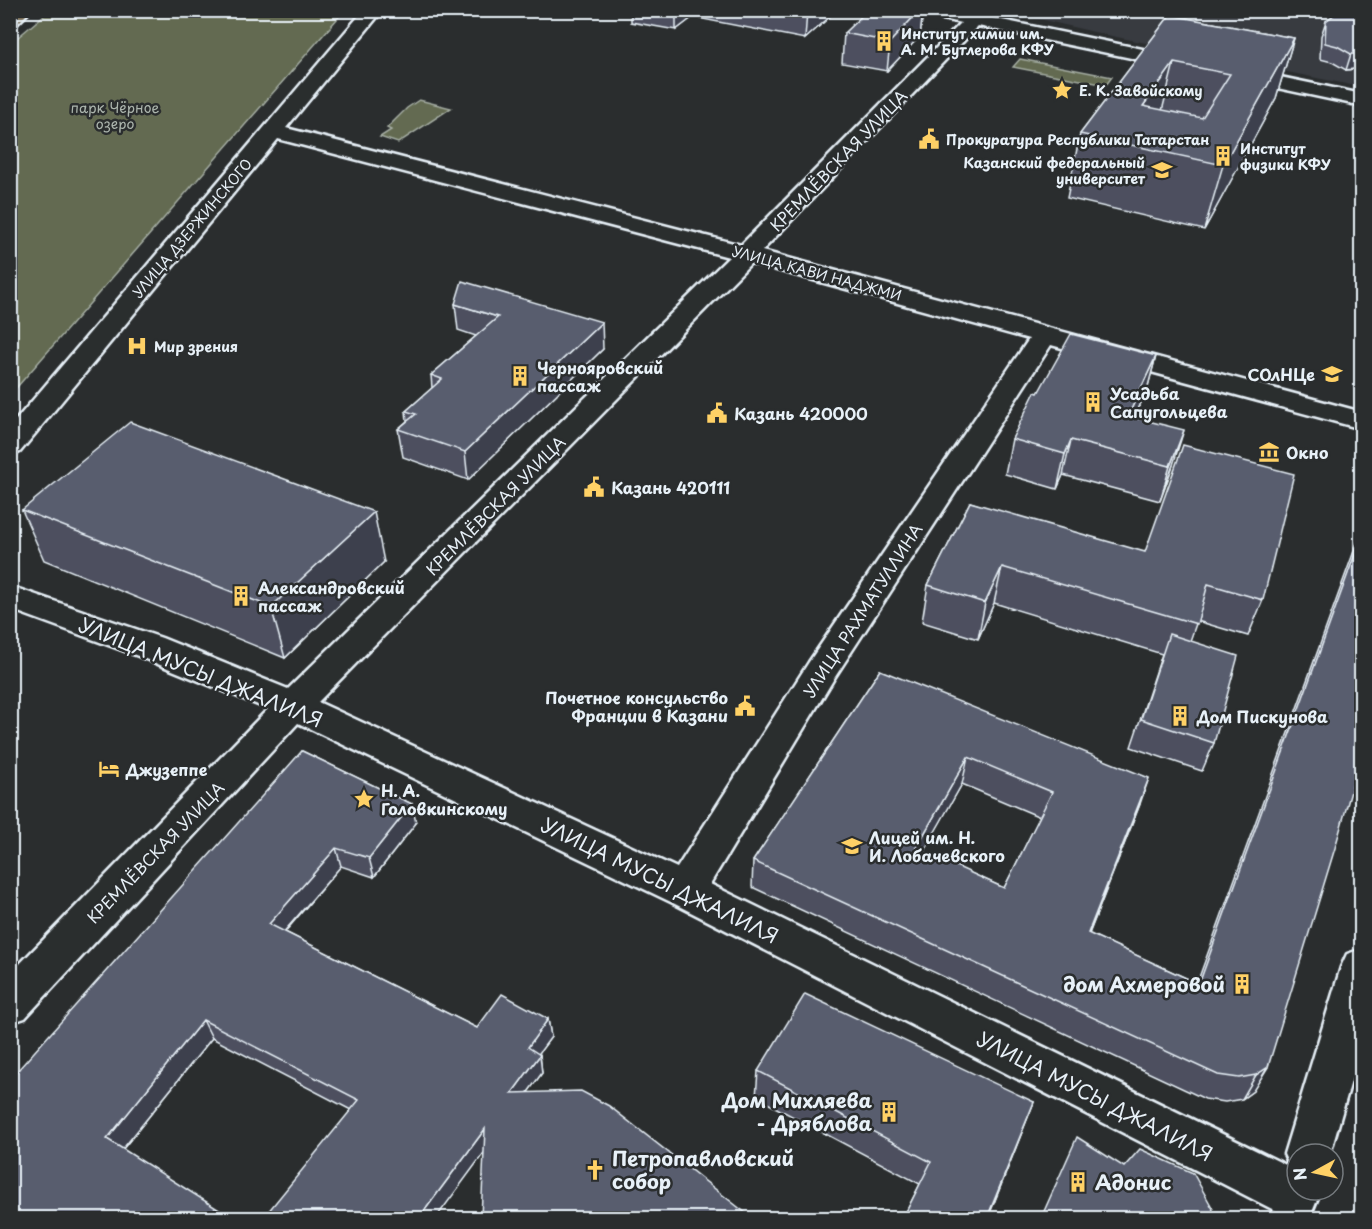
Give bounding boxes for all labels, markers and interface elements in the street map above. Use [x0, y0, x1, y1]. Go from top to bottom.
place label: Институт химии им. А. М. Бутлерова КФУ [901, 23, 1055, 60]
building icon: Институт химии им. А. М. Бутлерова КФУ [872, 29, 896, 53]
place icon: Е. К. Завойскому [1050, 78, 1074, 102]
place label: Е. К. Завойскому [1079, 80, 1203, 101]
street label: КРЕМЛЁВСКАЯ УЛИЦА [764, 84, 912, 236]
park label: парк Чёрное озеро [71, 97, 160, 134]
public building icon: Прокуратура Республики Татарстан [917, 127, 941, 151]
place label: Прокуратура Республики Татарстан [946, 129, 1209, 150]
place label: Институт физики КФУ [1240, 138, 1331, 175]
building icon: Институт физики КФУ [1211, 144, 1235, 168]
place label: Казанский федеральный университет [963, 152, 1146, 189]
street label: УЛИЦА ДЗЕРЖИНСКОГО [127, 154, 257, 302]
school or university icon: Казанский федеральный университет [1150, 158, 1174, 182]
street label: УЛИЦА КАВИ НАДЖМИ [730, 240, 904, 306]
hospital icon: Мир зрения [125, 334, 149, 358]
place label: Мир зрения [154, 336, 238, 357]
place label: Чернояровский пассаж [537, 355, 663, 397]
place label: СОлНЦе [1247, 362, 1315, 386]
school or university icon: СОлНЦе [1320, 362, 1344, 386]
building icon: Чернояровский пассаж [508, 364, 532, 388]
place label: Усадьба Сапугольцева [1109, 381, 1228, 423]
building icon: Усадьба Сапугольцева [1081, 390, 1105, 414]
public building icon: Казань 420000 [705, 401, 729, 425]
place label: Казань 420000 [734, 401, 868, 425]
street label: КРЕМЛЁВСКАЯ УЛИЦА [420, 430, 570, 580]
museum icon: Окно [1257, 440, 1281, 464]
place label: Окно [1286, 440, 1328, 464]
public building icon: Казань 420111 [582, 475, 606, 499]
place label: Казань 420111 [611, 475, 730, 499]
street label: УЛИЦА РАХМАТУЛЛИНА [797, 518, 927, 702]
place label: Александровский пассаж [258, 575, 405, 617]
building icon: Александровский пассаж [229, 584, 253, 608]
street label: УЛИЦА МУСЫ ДЖАЛИЛЯ [75, 609, 327, 735]
place label: Почетное консульство Франции в Казани [545, 685, 728, 727]
public building icon: Почетное консульство Франции в Казани [733, 694, 757, 718]
building icon: Дом Пискунова [1168, 704, 1192, 728]
place label: Дом Пискунова [1196, 704, 1328, 728]
hotel icon: Джузеппе [97, 757, 121, 781]
place label: Джузеппе [125, 757, 208, 781]
street label: КРЕМЛЁВСКАЯ УЛИЦА [81, 776, 229, 928]
place label: Н. А. Головкинскому [381, 778, 507, 820]
place icon: Н. А. Головкинскому [352, 787, 376, 811]
street label: УЛИЦА МУСЫ ДЖАЛИЛЯ [536, 809, 784, 951]
place label: Лицей им. Н. И. Лобачевского [869, 825, 1005, 867]
school or university icon: Лицей им. Н. И. Лобачевского [840, 834, 864, 858]
place label: дом Ахмеровой [1063, 969, 1225, 999]
building icon: дом Ахмеровой [1230, 972, 1254, 996]
street label: УЛИЦА МУСЫ ДЖАЛИЛЯ [972, 1023, 1218, 1169]
place label: Дом Михляева - Дряблова [721, 1085, 872, 1138]
building icon: Дом Михляева - Дряблова [877, 1100, 901, 1124]
north arrow [1285, 1142, 1345, 1202]
place label: Петропавловский собор [612, 1143, 794, 1196]
church icon: Петропавловский собор [583, 1158, 607, 1182]
text: N [1286, 1166, 1312, 1182]
place label: Адонис [1095, 1167, 1172, 1197]
building icon: Адонис [1066, 1170, 1090, 1194]

